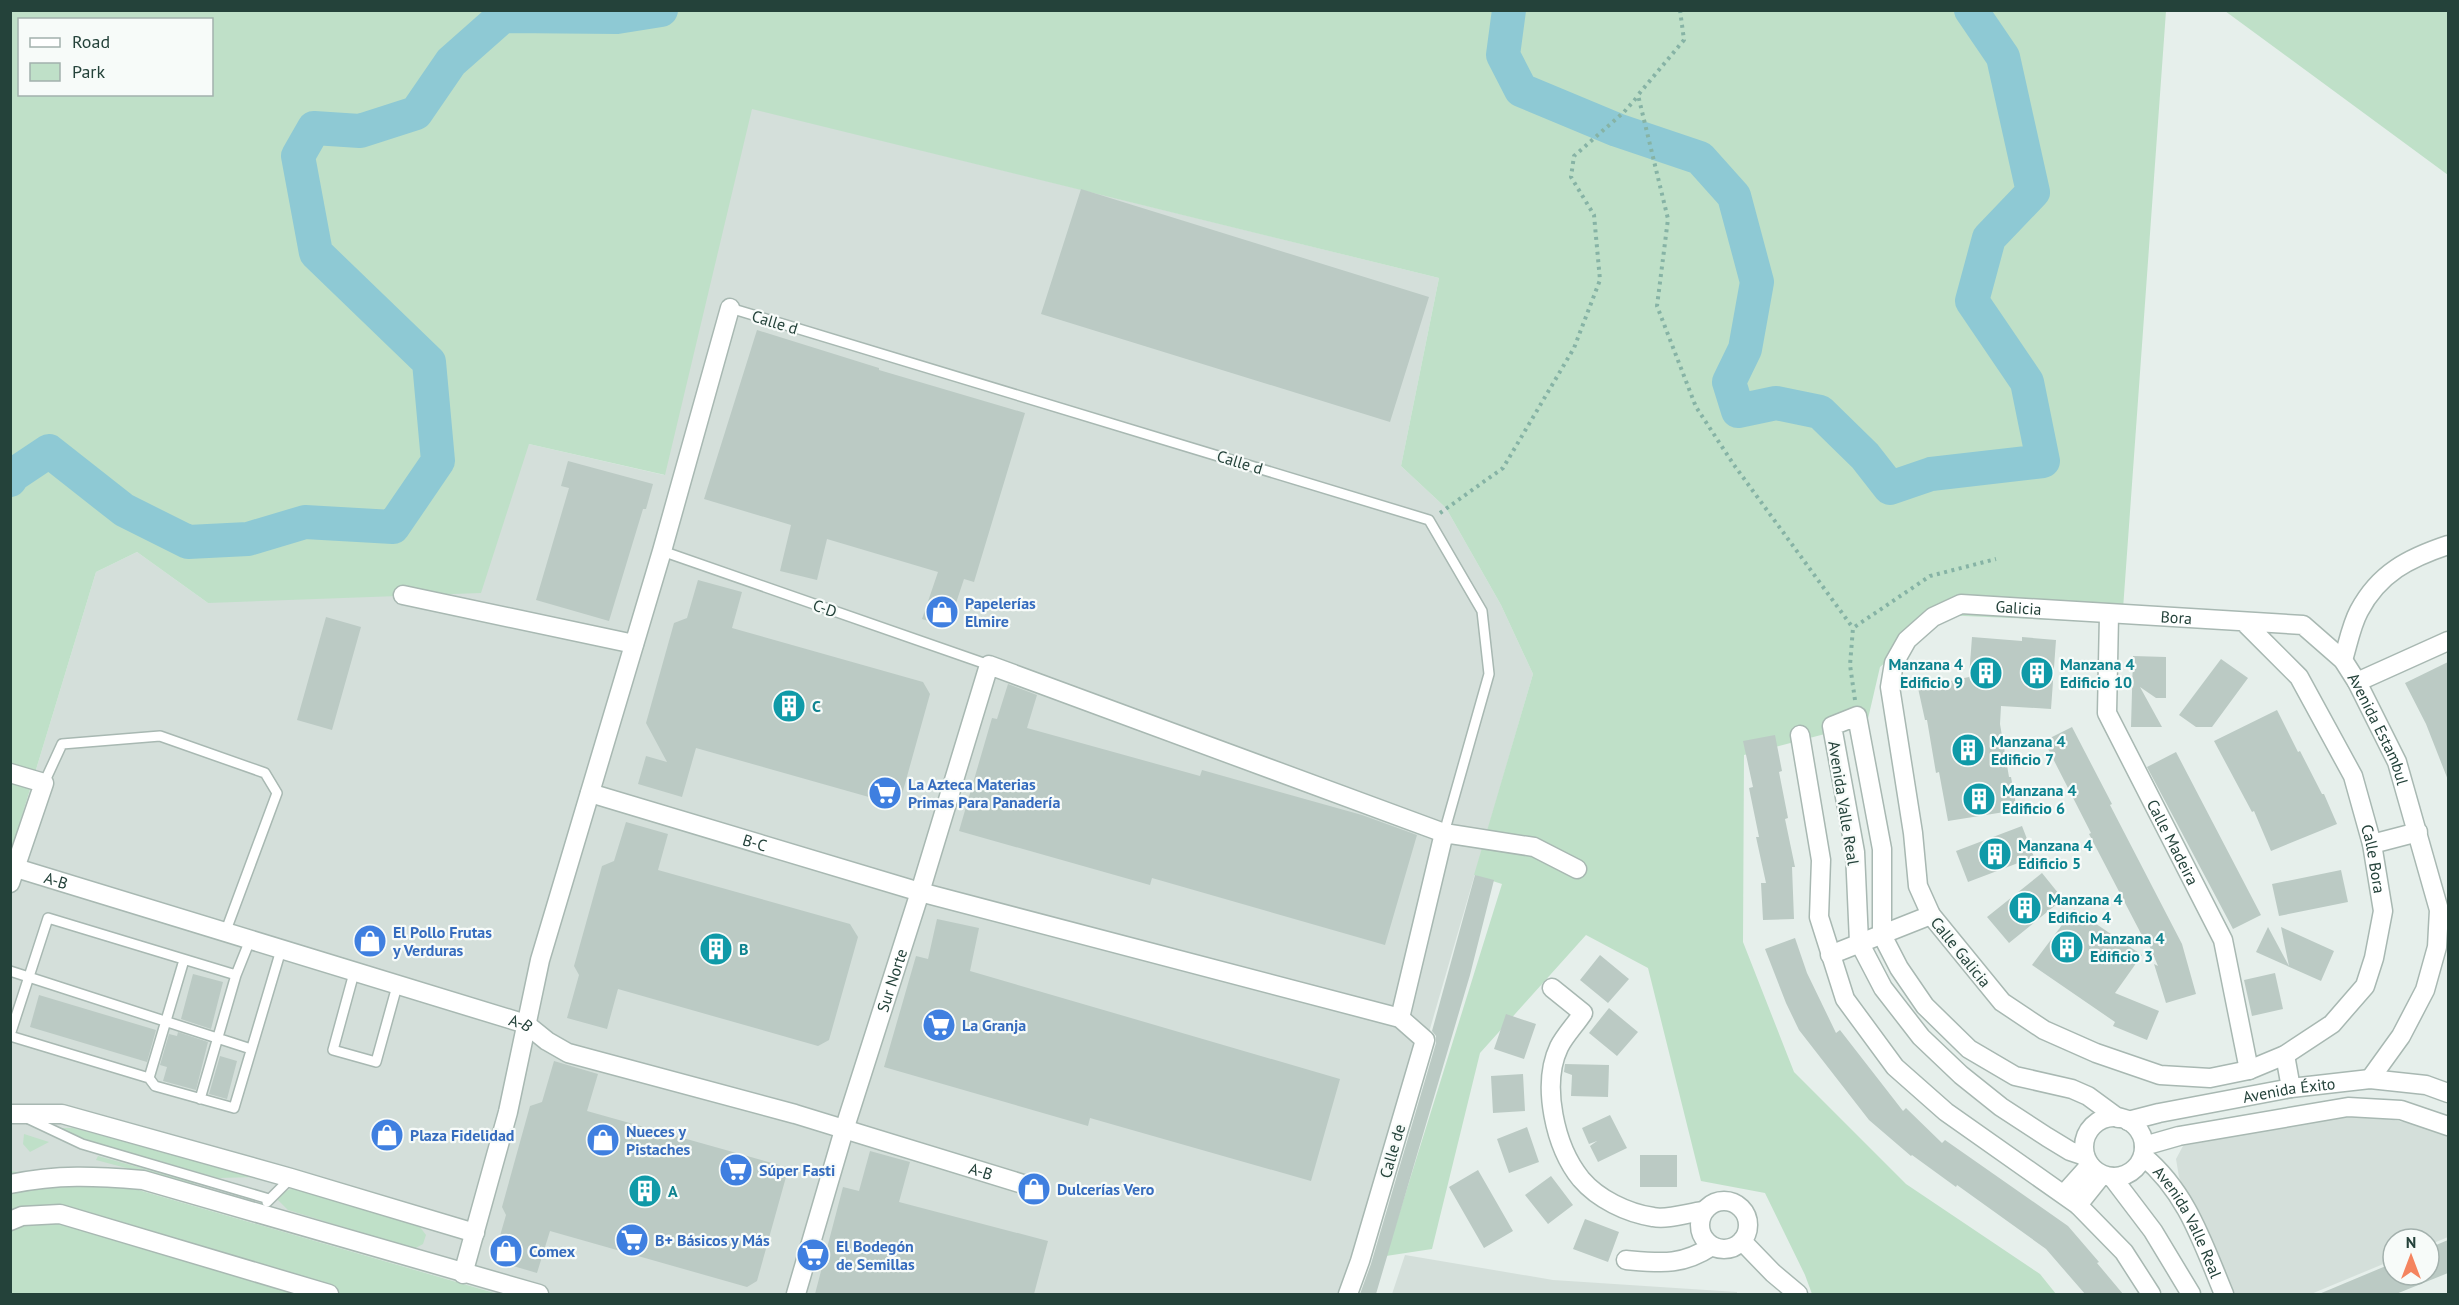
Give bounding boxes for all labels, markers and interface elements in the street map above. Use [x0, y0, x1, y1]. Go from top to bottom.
legend [18, 18, 213, 96]
text: Road [72, 30, 110, 53]
text: Park [72, 60, 105, 83]
street label: Calle d [750, 306, 800, 338]
street label: Calle d [1215, 446, 1265, 478]
place label: Papelerías Elmire [965, 593, 1036, 631]
shop icon: Papelerías Elmire [924, 594, 960, 630]
street label: C-D [810, 595, 840, 621]
street label: Galicia [1995, 596, 2042, 619]
street label: Bora [2160, 606, 2193, 628]
place label: Manzana 4 Edificio 9 [1889, 654, 1963, 692]
place label: Manzana 4 Edificio 10 [2060, 654, 2135, 692]
building icon: Manzana 4 Edificio 9 [1968, 655, 2004, 691]
building icon: Manzana 4 Edificio 10 [2019, 655, 2055, 691]
street label: Avenida Estambul [2344, 669, 2413, 788]
building icon: C [771, 688, 807, 724]
place label: C [812, 696, 821, 716]
place label: Manzana 4 Edificio 7 [1991, 731, 2066, 769]
building icon: Manzana 4 Edificio 7 [1950, 732, 1986, 768]
street label: Avenida Valle Real [1824, 740, 1864, 867]
place label: La Azteca Materias Primas Para Panadería [908, 774, 1060, 812]
supermarket icon: La Azteca Materias Primas Para Panadería [867, 775, 903, 811]
place label: Manzana 4 Edificio 6 [2002, 780, 2077, 818]
building icon: Manzana 4 Edificio 6 [1961, 781, 1997, 817]
street label: Calle Madeira [2143, 796, 2203, 888]
street label: Calle Bora [2357, 822, 2390, 895]
street label: B-C [740, 829, 769, 855]
place label: Manzana 4 Edificio 5 [2018, 835, 2093, 873]
building icon: Manzana 4 Edificio 5 [1977, 836, 2013, 872]
street label: A-B [42, 867, 70, 893]
place label: Manzana 4 Edificio 4 [2048, 889, 2123, 927]
building icon: Manzana 4 Edificio 4 [2007, 890, 2043, 926]
street label: Calle Galicia [1927, 913, 1995, 991]
place label: El Pollo Frutas y Verduras [392, 922, 492, 960]
shop icon: El Pollo Frutas y Verduras [352, 923, 388, 959]
place label: Manzana 4 Edificio 3 [2090, 928, 2165, 966]
building icon: Manzana 4 Edificio 3 [2049, 929, 2085, 965]
building icon: B [698, 931, 734, 967]
place label: B [739, 939, 748, 959]
street label: Sur Norte [872, 946, 911, 1015]
supermarket icon: La Granja [921, 1007, 957, 1043]
street label: A-B [507, 1009, 537, 1036]
place label: La Granja [962, 1015, 1026, 1035]
street label: Avenida Éxito [2241, 1073, 2336, 1107]
shop icon: Plaza Fidelidad [369, 1117, 405, 1153]
place label: Nueces y Pistaches [626, 1121, 691, 1159]
shop icon: Nueces y Pistaches [585, 1122, 621, 1158]
street label: Calle de [1375, 1122, 1409, 1180]
place label: Plaza Fidelidad [410, 1125, 514, 1145]
supermarket icon: Súper Fasti [718, 1152, 754, 1188]
street label: A-B [967, 1158, 995, 1184]
place label: Súper Fasti [759, 1160, 835, 1180]
street label: Avenida Valle Real [2149, 1162, 2226, 1281]
shop icon: Dulcerías Vero [1016, 1171, 1052, 1207]
building icon: A [627, 1173, 663, 1209]
place label: Dulcerías Vero [1057, 1179, 1155, 1199]
place label: A [668, 1181, 678, 1201]
supermarket icon: B+ Básicos y Más [614, 1222, 650, 1258]
north arrow [2381, 1227, 2441, 1287]
place label: B+ Básicos y Más [655, 1230, 770, 1250]
text: N [2406, 1232, 2416, 1252]
shop icon: Comex [488, 1233, 524, 1269]
place label: El Bodegón de Semillas [836, 1236, 915, 1274]
supermarket icon: El Bodegón de Semillas [795, 1237, 831, 1273]
place label: Comex [529, 1241, 576, 1261]

